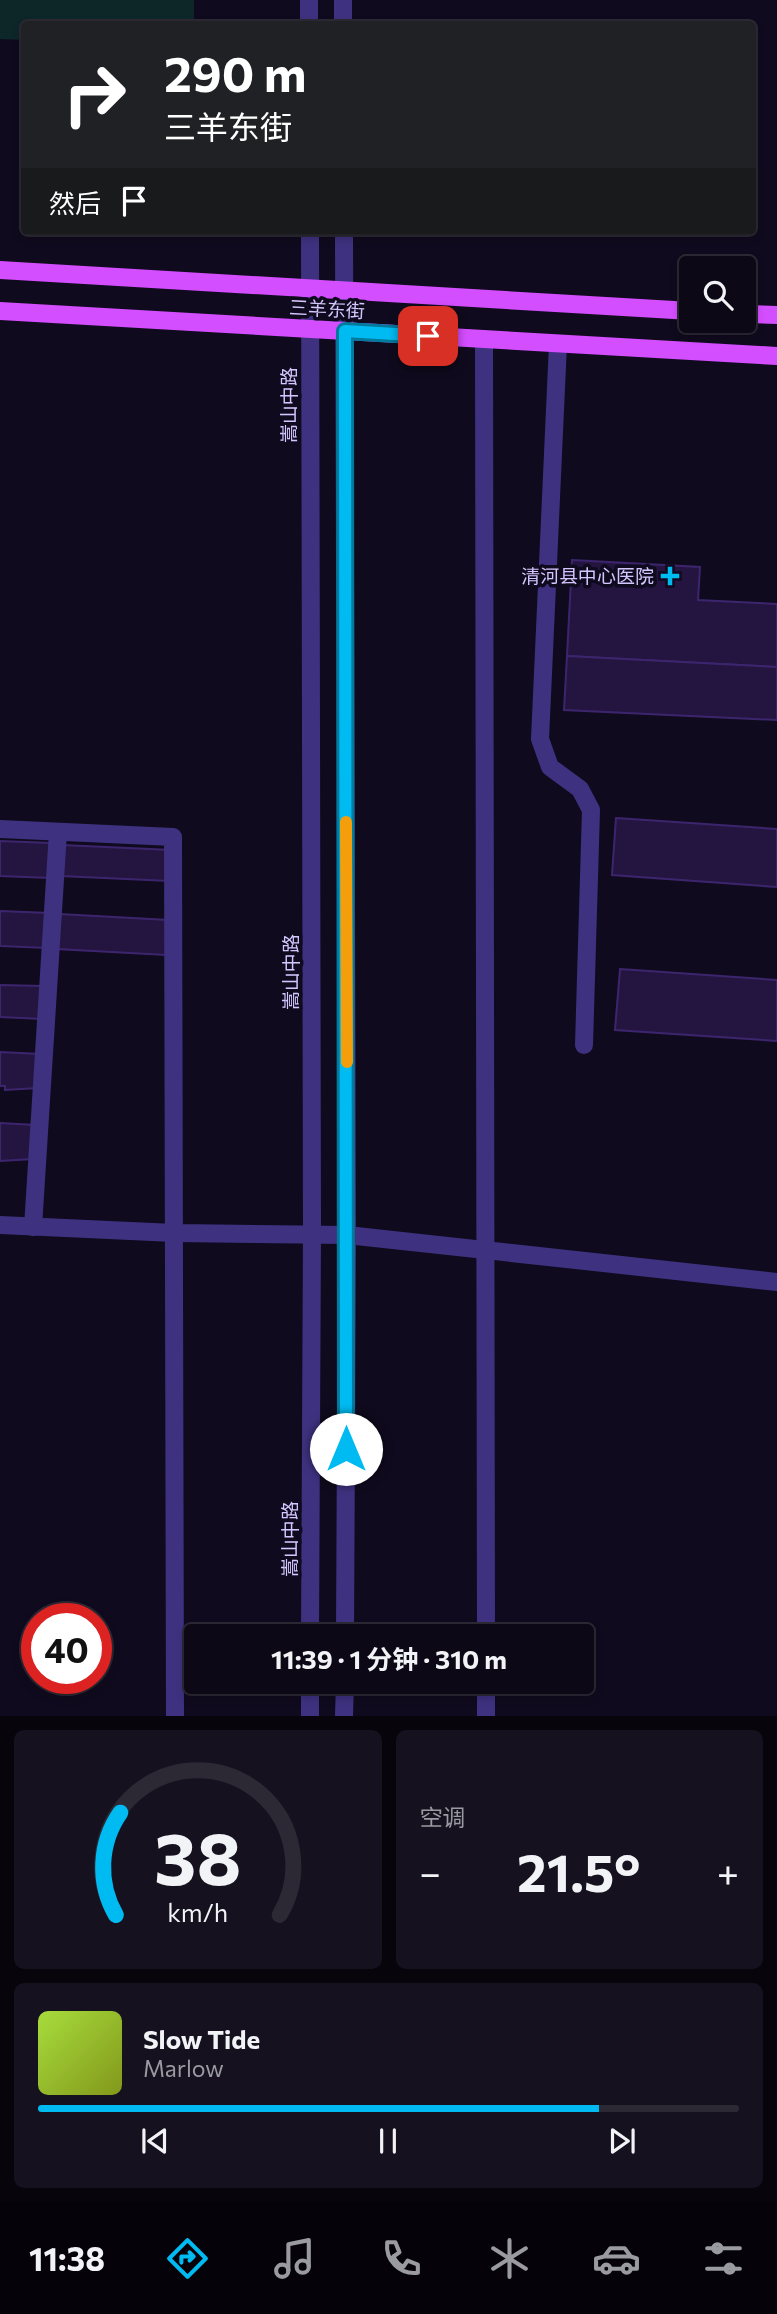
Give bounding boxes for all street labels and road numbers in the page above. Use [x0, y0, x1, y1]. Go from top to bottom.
street label: 三羊东街 [288, 295, 366, 322]
street label: 嵩山中路 [277, 367, 300, 443]
street label: 嵩山中路 [279, 934, 302, 1010]
street label: 嵩山中路 [278, 1501, 301, 1577]

